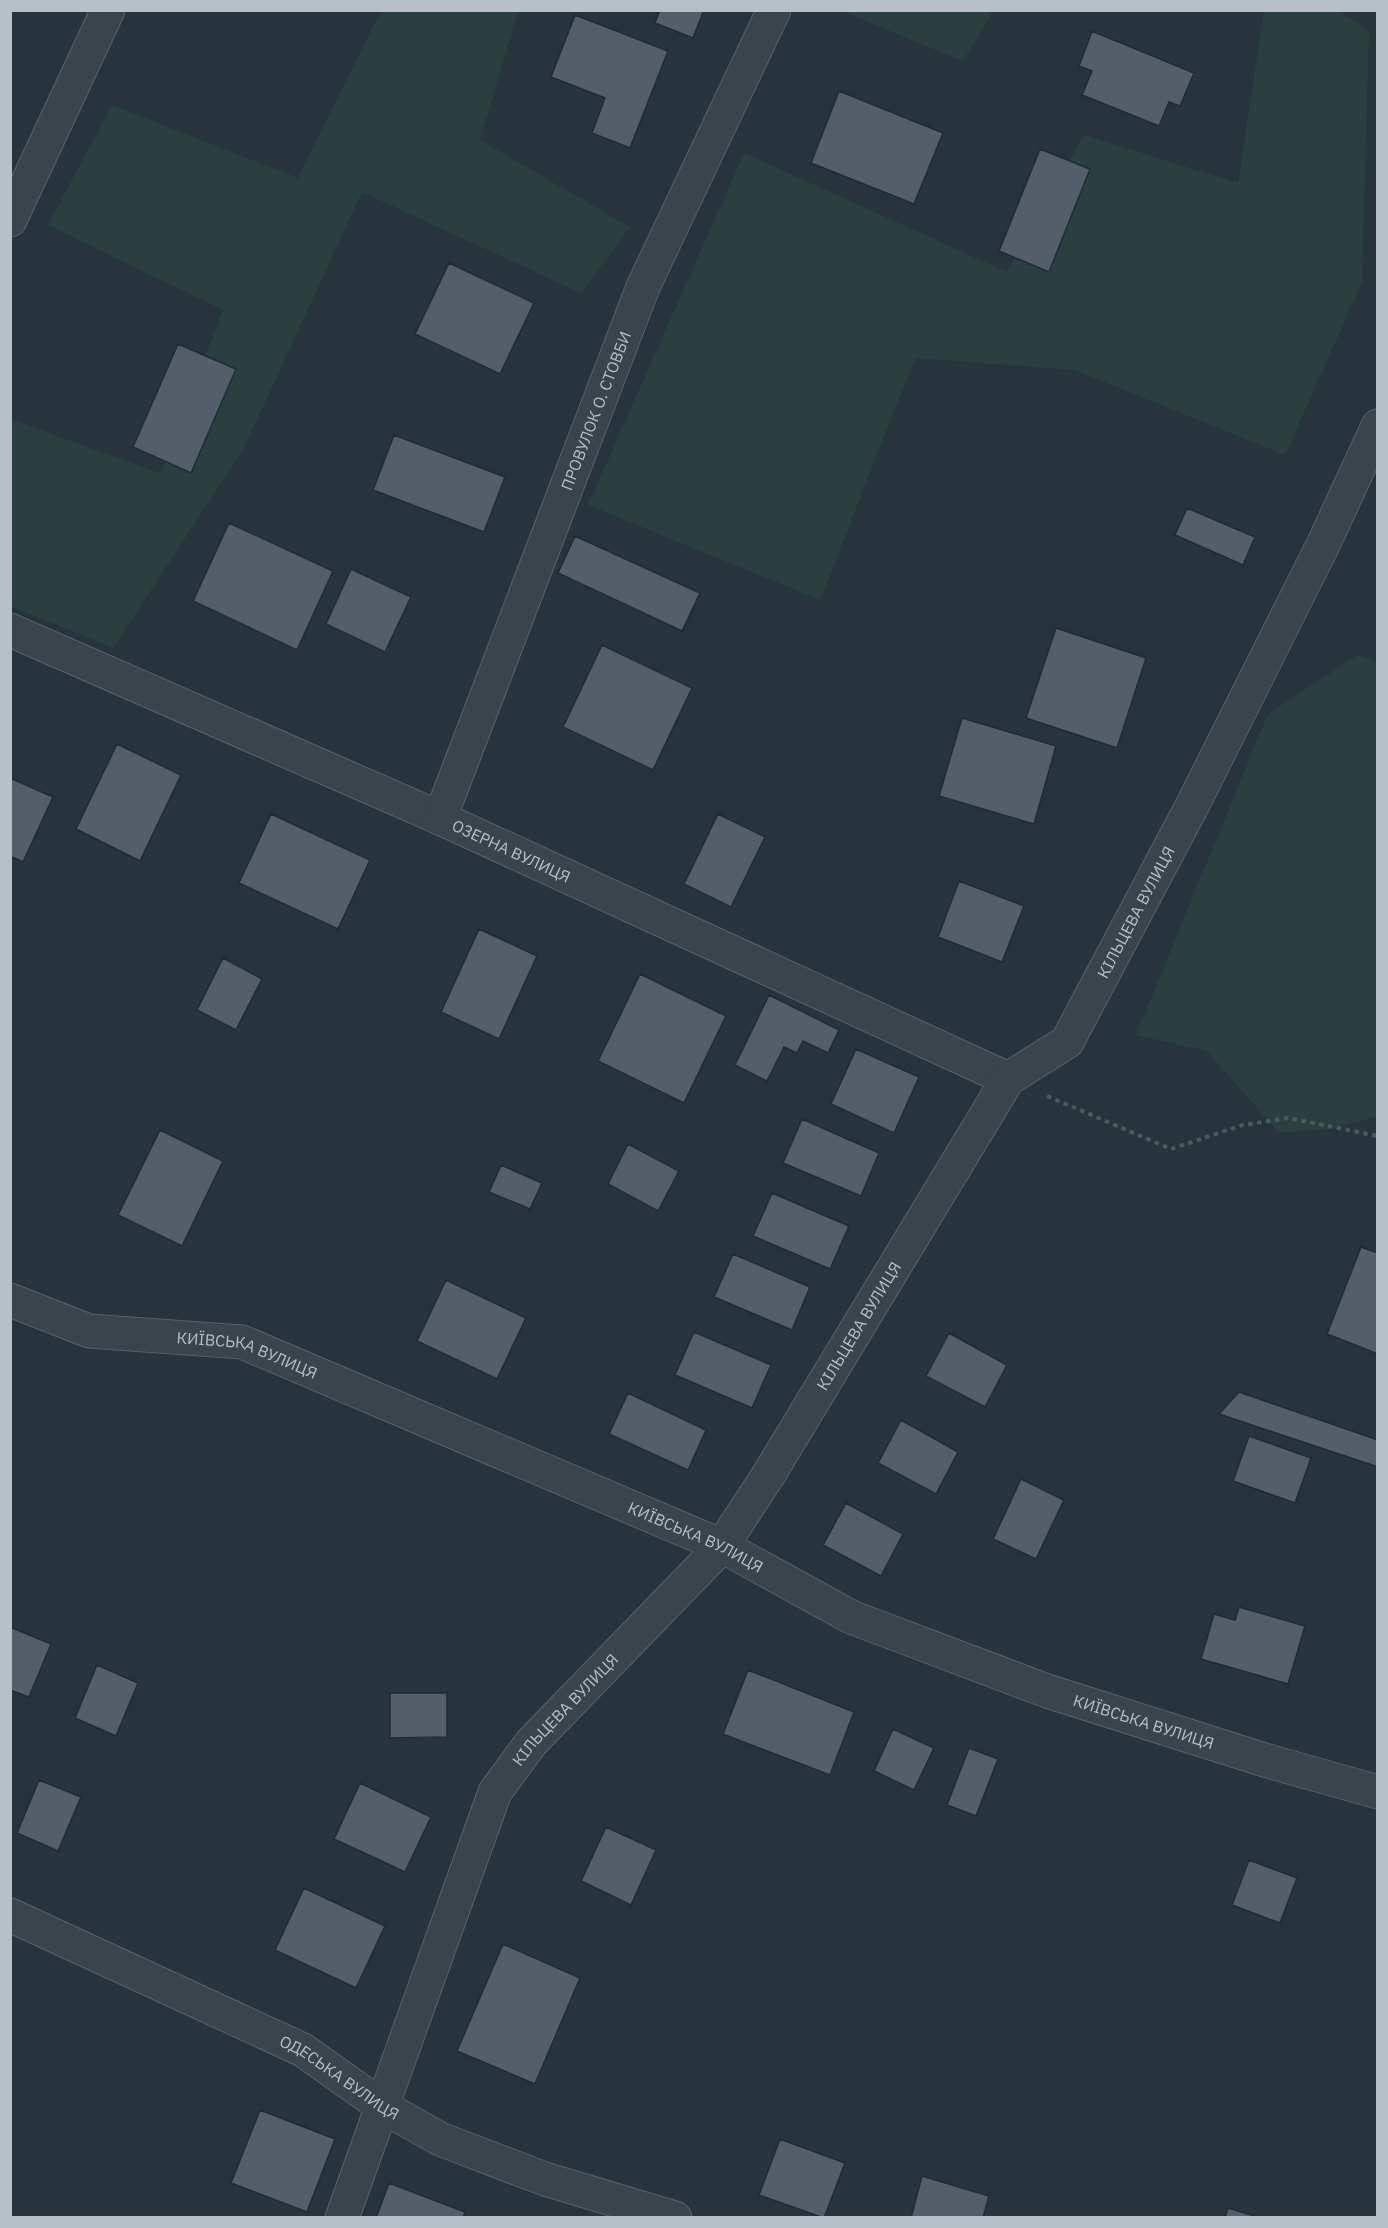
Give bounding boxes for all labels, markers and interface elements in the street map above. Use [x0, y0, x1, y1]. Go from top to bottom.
street label: ПРОВУЛОК О. СТОВБИ [556, 328, 635, 493]
street label: ОЗЕРНА ВУЛИЦЯ [449, 815, 574, 887]
street label: КІЛЬЦЕВА ВУЛИЦЯ [1093, 843, 1179, 982]
street label: КІЛЬЦЕВА ВУЛИЦЯ [812, 1258, 905, 1394]
street label: КИЇВСЬКА ВУЛИЦЯ [176, 1327, 320, 1383]
street label: КИЇВСЬКА ВУЛИЦЯ [625, 1497, 767, 1577]
street label: КІЛЬЦЕВА ВУЛИЦЯ [508, 1649, 622, 1770]
street label: КИЇВСЬКА ВУЛИЦЯ [1071, 1690, 1217, 1753]
street label: ОДЕСЬКА ВУЛИЦЯ [277, 2031, 403, 2124]

